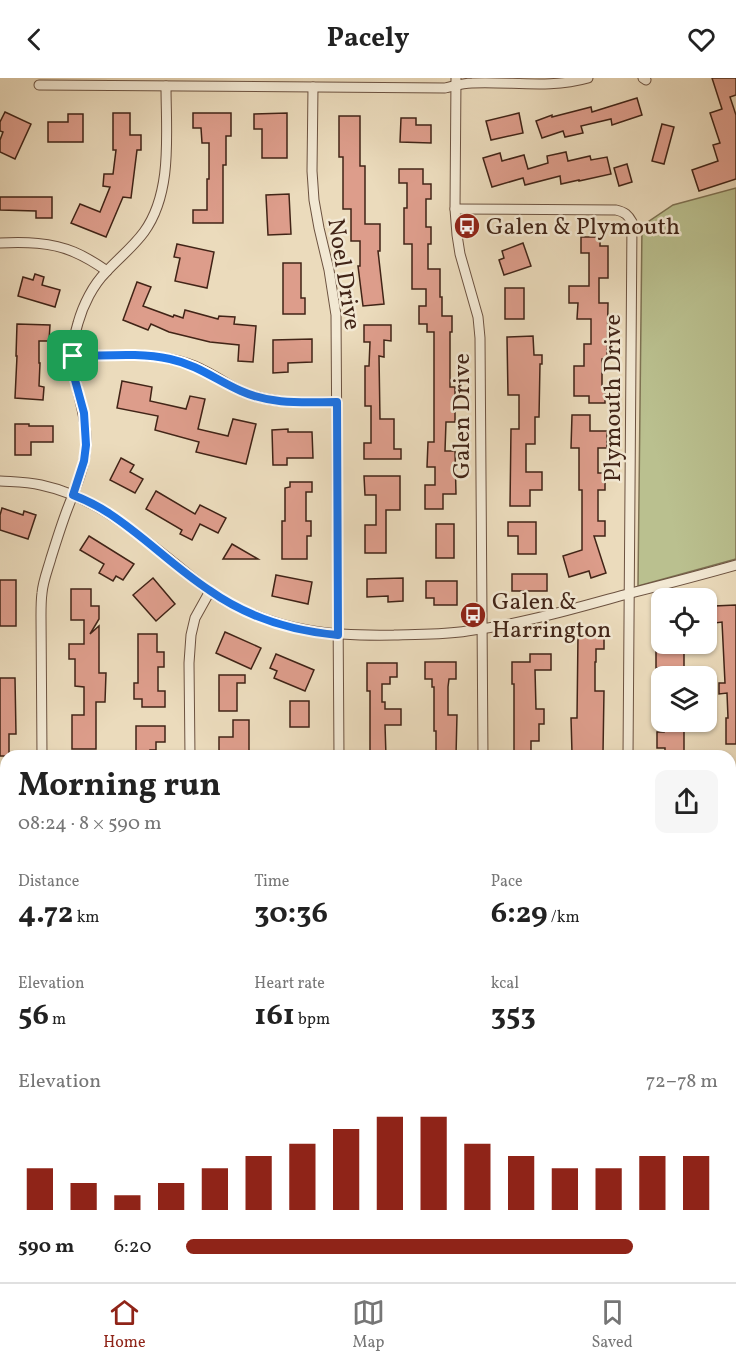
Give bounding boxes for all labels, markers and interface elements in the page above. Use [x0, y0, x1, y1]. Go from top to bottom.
text: Pacely [327, 20, 409, 58]
icon: back [18, 23, 51, 56]
icon: heart [685, 23, 718, 56]
bus stop icon: Galen & Plymouth [452, 211, 482, 241]
place label: Galen & Plymouth [486, 211, 680, 245]
street label: Noel Drive [317, 216, 369, 333]
street label: Plymouth Drive [597, 314, 631, 482]
pin [47, 330, 98, 381]
icon: arrive [56, 339, 89, 372]
street label: Galen Drive [446, 353, 480, 479]
place label: Galen & Harrington [492, 586, 611, 648]
map controls [651, 588, 717, 732]
button: locate [651, 588, 717, 654]
bus stop icon: Galen & Harrington [458, 600, 488, 630]
button: layers [651, 666, 717, 732]
text: Morning run [18, 764, 221, 810]
button: share [655, 770, 718, 833]
text: 08:24 · 8 × 590 m [18, 810, 162, 838]
text: Distance [18, 871, 79, 893]
text: Time [254, 871, 289, 893]
text: Pace [491, 871, 523, 893]
text: 4.72 [18, 893, 73, 935]
text: 30:36 [254, 893, 328, 935]
text: 6:29 [491, 893, 548, 935]
text: km [73, 907, 100, 929]
text: /km [548, 907, 580, 929]
text: Elevation [18, 973, 85, 995]
text: Heart rate [254, 973, 325, 995]
text: kcal [491, 973, 519, 995]
text: 56 [18, 995, 49, 1037]
text: 161 [254, 995, 295, 1037]
text: 353 [491, 995, 536, 1037]
text: m [49, 1009, 66, 1031]
text: bpm [295, 1009, 330, 1031]
text: Elevation [18, 1068, 101, 1096]
text: 72–78 m [646, 1068, 718, 1096]
text: 590 m [18, 1233, 74, 1261]
text: 6:20 [114, 1233, 151, 1261]
tab: Home [103, 1296, 146, 1354]
tab: Map [352, 1296, 385, 1354]
tab: Saved [592, 1296, 633, 1354]

